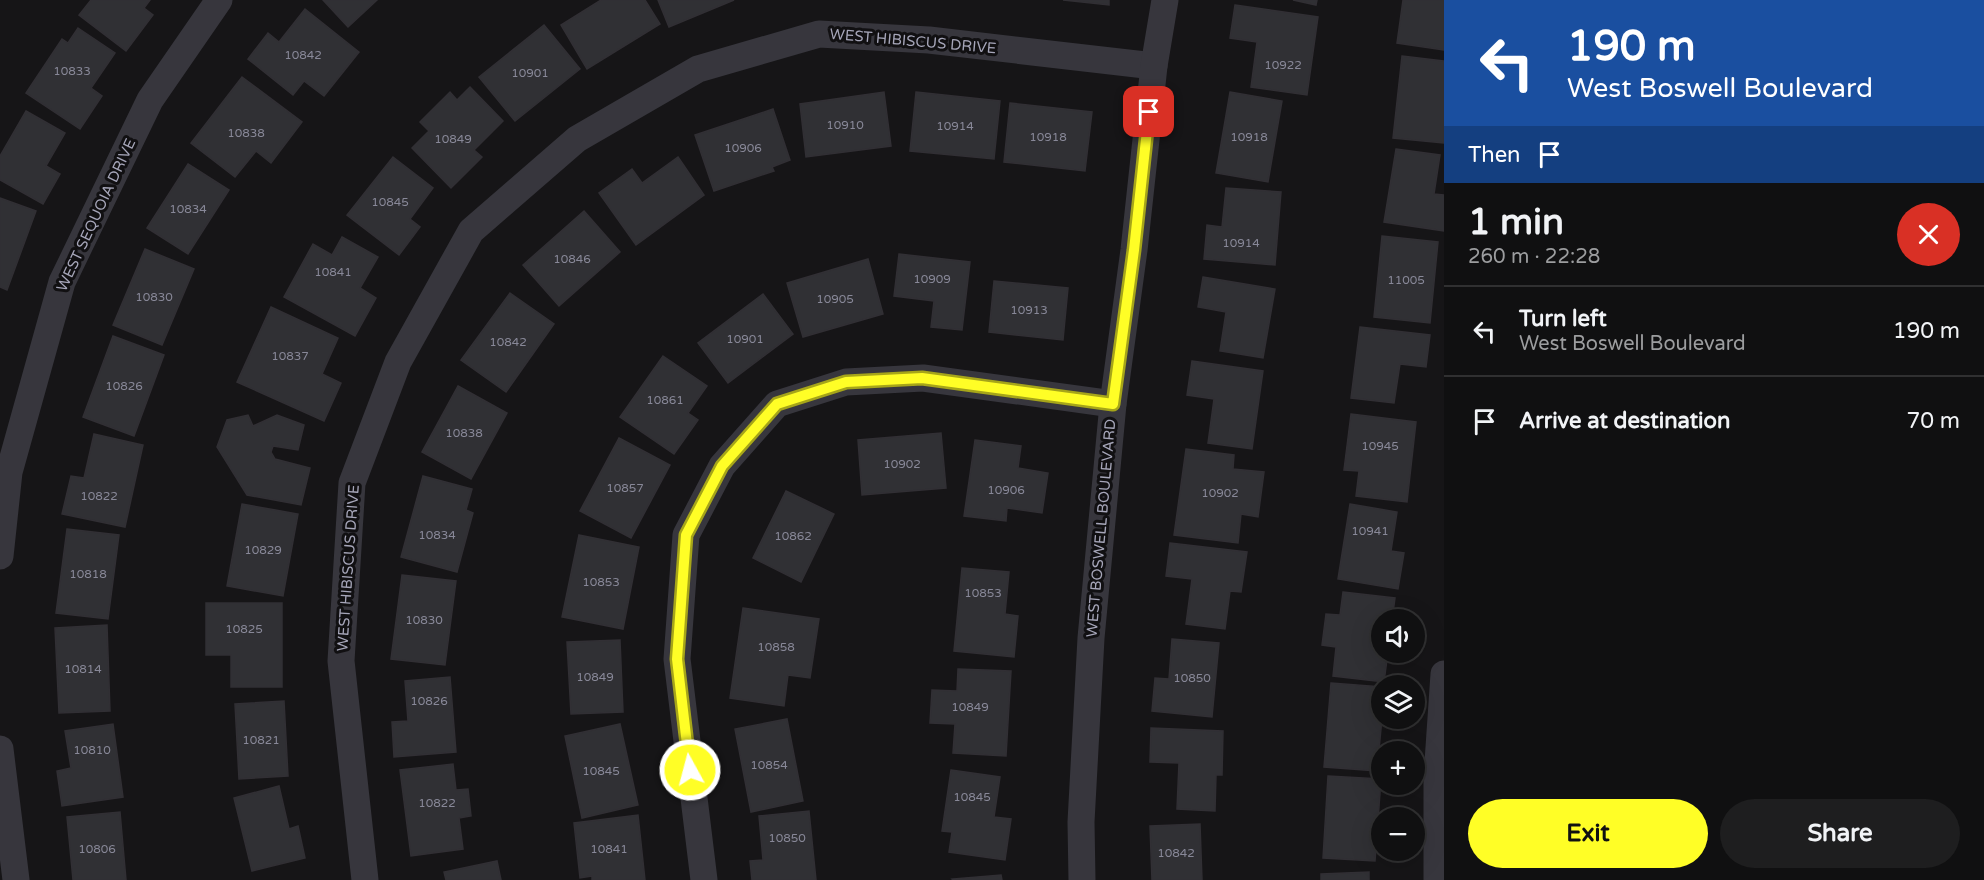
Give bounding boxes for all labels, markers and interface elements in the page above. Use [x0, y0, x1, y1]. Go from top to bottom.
text: 190 m [1567, 21, 1696, 72]
icon: left [1468, 24, 1546, 102]
street label: WEST HIBISCUS DRIVE [829, 25, 997, 57]
house number: 10842 [284, 48, 322, 62]
house number: 10922 [1264, 58, 1302, 72]
house number: 10833 [53, 64, 91, 78]
house number: 10901 [511, 66, 549, 80]
text: West Boswell Boulevard [1567, 72, 1873, 105]
pin [1123, 86, 1174, 137]
icon: arrive [1132, 95, 1165, 128]
house number: 10910 [826, 118, 864, 132]
house number: 10914 [936, 119, 974, 133]
house number: 10838 [227, 126, 265, 140]
house number: 10918 [1029, 130, 1067, 144]
house number: 10918 [1230, 130, 1268, 144]
house number: 10849 [434, 132, 472, 146]
street label: WEST SEQUOIA DRIVE [53, 136, 139, 294]
icon: arrive [1533, 138, 1566, 171]
house number: 10906 [724, 141, 762, 155]
text: Then [1468, 142, 1521, 168]
house number: 10845 [371, 195, 409, 209]
text: 1 min [1468, 201, 1564, 244]
house number: 10834 [169, 202, 207, 216]
button: close [1897, 203, 1960, 266]
house number: 10914 [1222, 236, 1260, 250]
text: 260 m · 22:28 [1468, 245, 1600, 269]
house number: 10846 [553, 252, 591, 266]
house number: 10841 [314, 265, 352, 279]
house number: 10909 [913, 272, 951, 286]
house number: 11005 [1387, 273, 1425, 287]
house number: 10830 [135, 290, 173, 304]
house number: 10905 [816, 292, 854, 306]
house number: 10913 [1010, 303, 1048, 317]
text: Turn left [1519, 306, 1607, 332]
icon: left [1468, 315, 1501, 348]
text: 190 m [1893, 318, 1960, 344]
house number: 10901 [726, 332, 764, 346]
text: West Boswell Boulevard [1519, 332, 1746, 356]
house number: 10842 [489, 335, 527, 349]
house number: 10837 [271, 349, 309, 363]
house number: 10826 [105, 379, 143, 393]
house number: 10861 [646, 393, 684, 407]
icon: arrive [1468, 405, 1501, 438]
text: Arrive at destination [1519, 408, 1730, 434]
text: 70 m [1906, 408, 1960, 434]
street label: WEST BOSWELL BOULEVARD [1082, 418, 1120, 638]
house number: 10838 [445, 426, 483, 440]
house number: 10945 [1361, 439, 1399, 453]
house number: 10902 [883, 457, 921, 471]
house number: 10857 [606, 481, 644, 495]
house number: 10906 [987, 483, 1025, 497]
street label: WEST HIBISCUS DRIVE [333, 484, 363, 652]
house number: 10902 [1201, 486, 1239, 500]
house number: 10822 [80, 489, 118, 503]
house number: 10941 [1351, 524, 1389, 538]
house number: 10834 [418, 528, 456, 542]
house number: 10862 [774, 529, 812, 543]
house number: 10829 [244, 543, 282, 557]
house number: 10818 [69, 567, 107, 581]
house number: 10853 [582, 575, 620, 589]
house number: 10853 [964, 586, 1002, 600]
map controls [1371, 609, 1425, 861]
button: sound [1371, 609, 1425, 663]
house number: 10830 [405, 613, 443, 627]
house number: 10825 [225, 622, 263, 636]
house number: 10858 [757, 640, 795, 654]
house number: 10814 [64, 662, 102, 676]
house number: 10849 [576, 670, 614, 684]
house number: 10850 [1173, 671, 1211, 685]
button: layers [1371, 675, 1425, 729]
house number: 10826 [410, 694, 448, 708]
house number: 10849 [951, 700, 989, 714]
house number: 10821 [242, 733, 280, 747]
position arrow [658, 738, 722, 802]
button: + [1371, 741, 1425, 795]
house number: 10810 [73, 743, 111, 757]
house number: 10854 [750, 758, 788, 772]
house number: 10845 [582, 764, 620, 778]
house number: 10845 [953, 790, 991, 804]
house number: 10822 [418, 796, 456, 810]
button: Exit [1468, 799, 1708, 868]
button: Share [1720, 799, 1960, 868]
button: − [1371, 807, 1425, 861]
house number: 10850 [768, 831, 806, 845]
house number: 10806 [78, 842, 116, 856]
house number: 10841 [590, 842, 628, 856]
house number: 10842 [1157, 846, 1195, 860]

